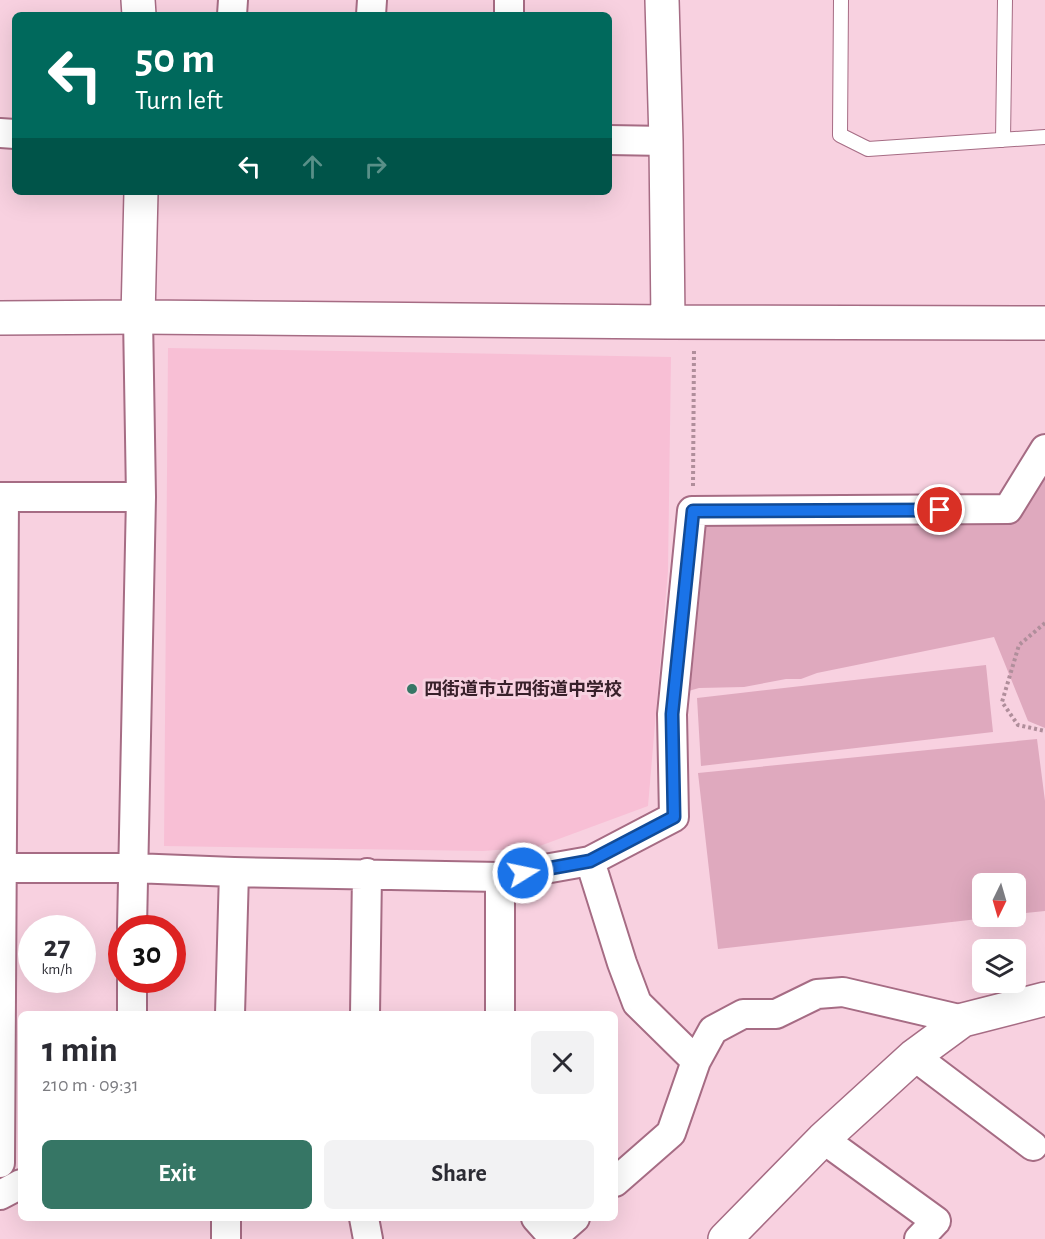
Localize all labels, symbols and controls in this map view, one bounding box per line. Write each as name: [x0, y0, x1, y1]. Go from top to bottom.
icon: left: [36, 36, 114, 114]
text: 50 m: [135, 38, 215, 80]
text: Turn left: [135, 87, 223, 114]
icon: left: [233, 150, 266, 183]
icon: ahead: [296, 150, 329, 183]
icon: right: [359, 150, 392, 183]
pin: [914, 484, 965, 535]
icon: arrive: [923, 493, 956, 526]
place label: 四街道市立四街道中学校: [424, 679, 622, 699]
marker: 四街道市立四街道中学校: [405, 682, 419, 696]
position arrow: [491, 841, 555, 905]
north arrow: [972, 873, 1026, 927]
map controls: [972, 873, 1026, 993]
speed limit sign: 30: [108, 915, 186, 993]
text: 27: [43, 932, 71, 962]
button: layers: [972, 939, 1026, 993]
text: km/h: [42, 962, 72, 977]
button: close: [531, 1031, 594, 1094]
text: 1 min: [42, 1032, 118, 1068]
text: 210 m · 09:31: [42, 1075, 139, 1095]
button: Exit: [42, 1140, 312, 1209]
button: Share: [324, 1140, 594, 1209]

